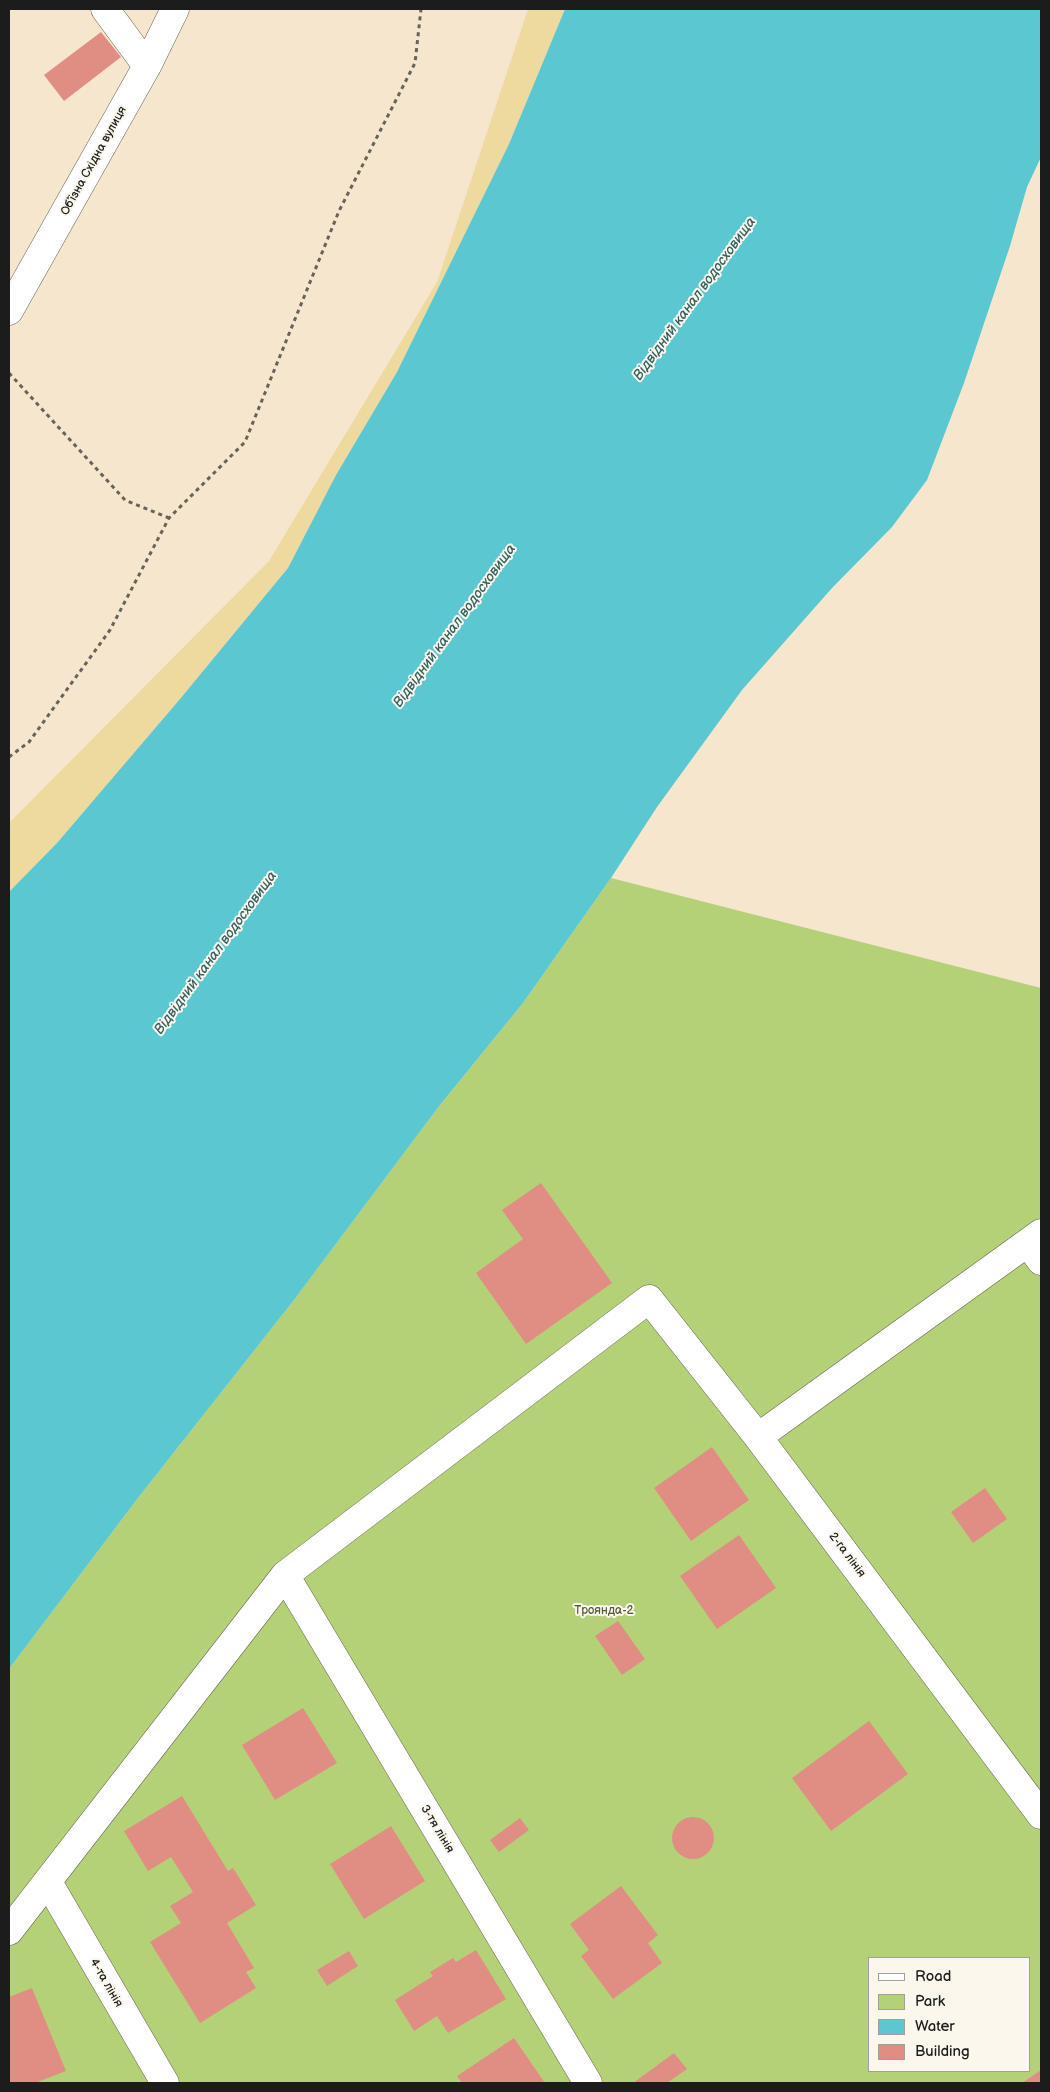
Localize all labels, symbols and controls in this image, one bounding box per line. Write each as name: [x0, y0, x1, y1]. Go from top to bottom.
street label: Обʼїзна Східна вулиця: [58, 104, 130, 218]
water label: Відвідний канал водосховища: [630, 214, 760, 384]
water label: Відвідний канал водосховища: [390, 541, 520, 711]
water label: Відвідний канал водосховища: [151, 868, 281, 1038]
street label: 2-га лінія: [825, 1530, 869, 1580]
park label: Троянда-2: [574, 1604, 634, 1618]
street label: 3-тя лінія: [417, 1802, 457, 1856]
street label: 4-та лінія: [86, 1956, 126, 2010]
legend: [868, 1957, 1030, 2072]
text: Road: [915, 1967, 951, 1986]
text: Park: [915, 1992, 945, 2011]
text: Water: [915, 2017, 955, 2036]
text: Building: [915, 2042, 970, 2061]

